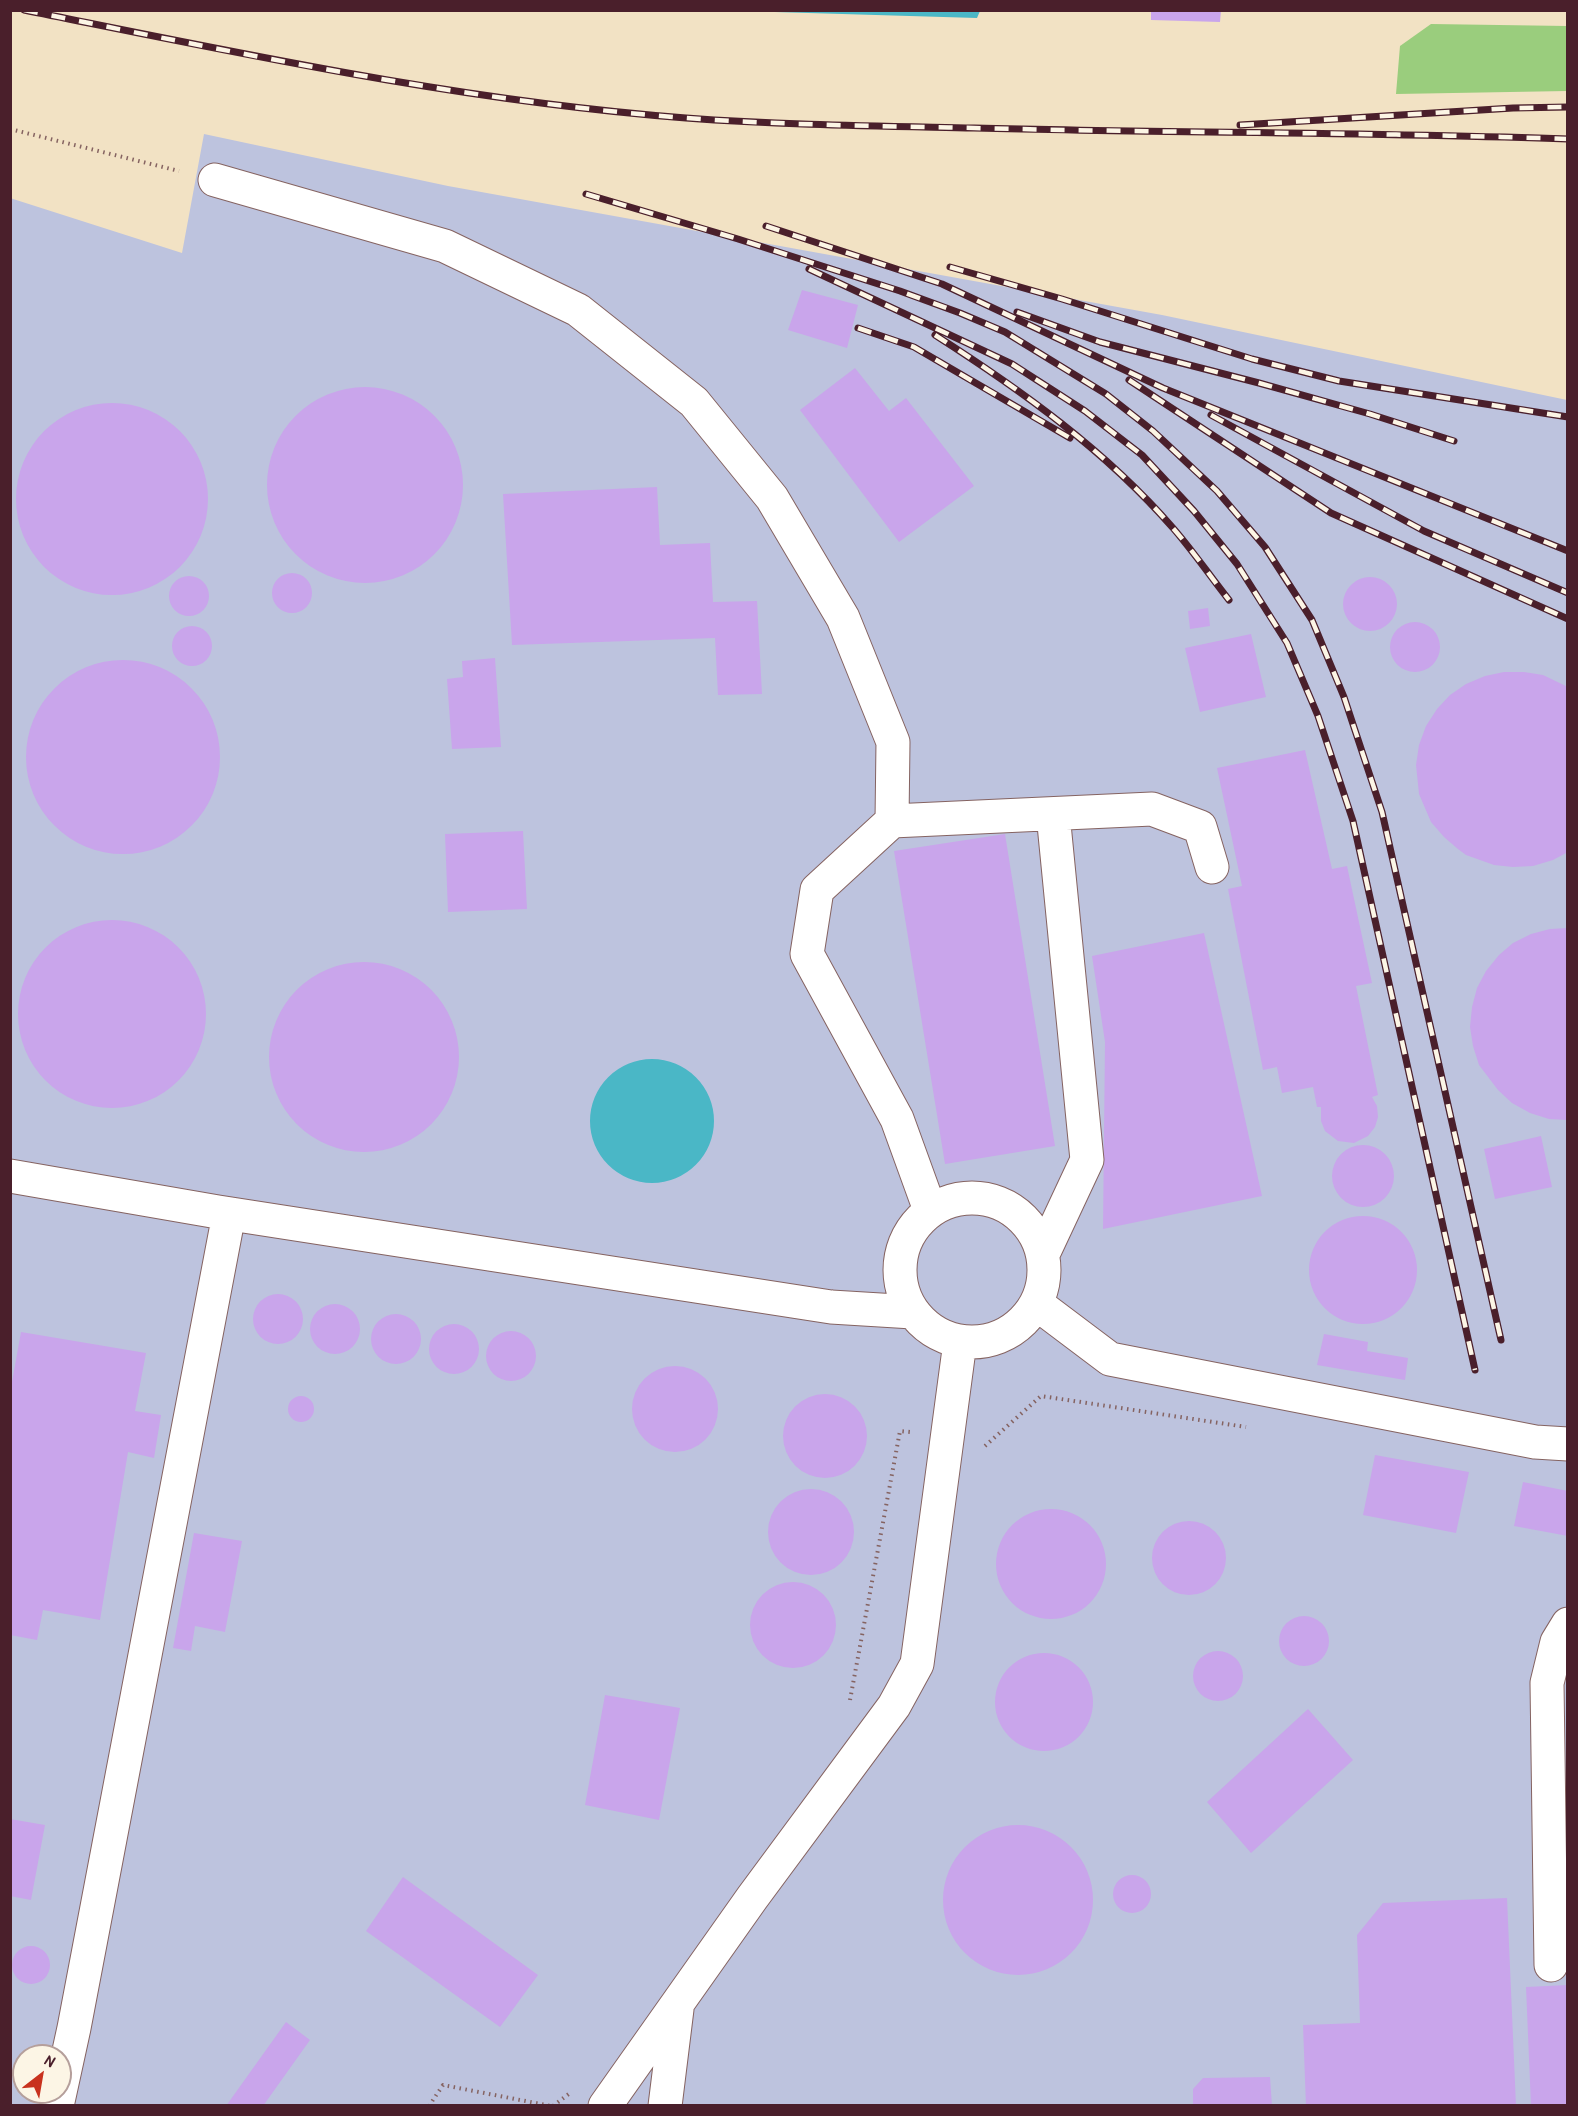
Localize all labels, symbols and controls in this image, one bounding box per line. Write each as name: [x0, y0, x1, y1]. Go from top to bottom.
north arrow: [12, 2044, 72, 2104]
text: N: [41, 2049, 60, 2072]

